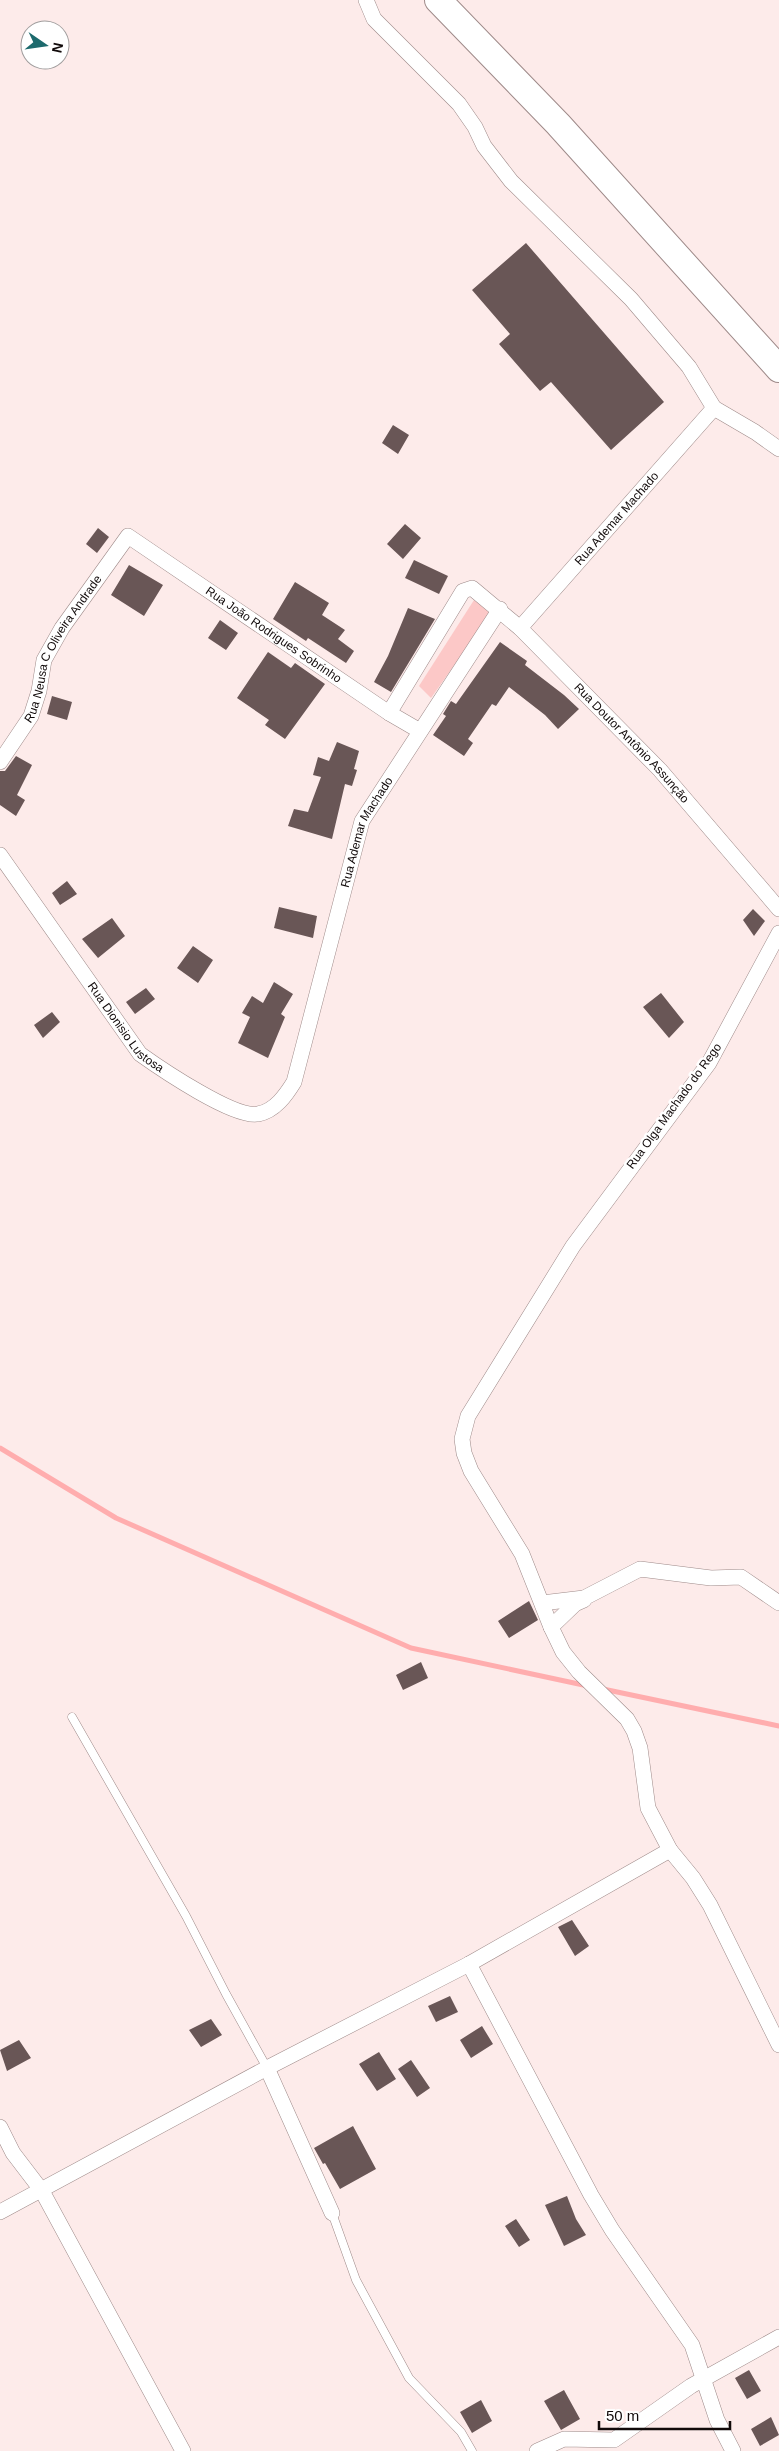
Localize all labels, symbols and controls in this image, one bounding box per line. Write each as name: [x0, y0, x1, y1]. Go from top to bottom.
north arrow: [20, 20, 70, 70]
text: N: [49, 41, 67, 55]
street label: Rua Ademar Machado: [572, 469, 662, 568]
street label: Rua Neusa C Oliveira Andrade: [21, 572, 105, 725]
street label: Rua João Rodrigues Sobrinho: [203, 584, 344, 686]
street label: Rua Doutor Antônio Assunção: [571, 680, 692, 806]
street label: Rua Ademar Machado: [338, 774, 396, 889]
street label: Rua Dionisio Lustosa: [85, 980, 167, 1075]
street label: Rua Olga Machado do Rego: [624, 1040, 725, 1172]
scale bar: [599, 2398, 730, 2430]
text: 50 m: [606, 2407, 639, 2424]

